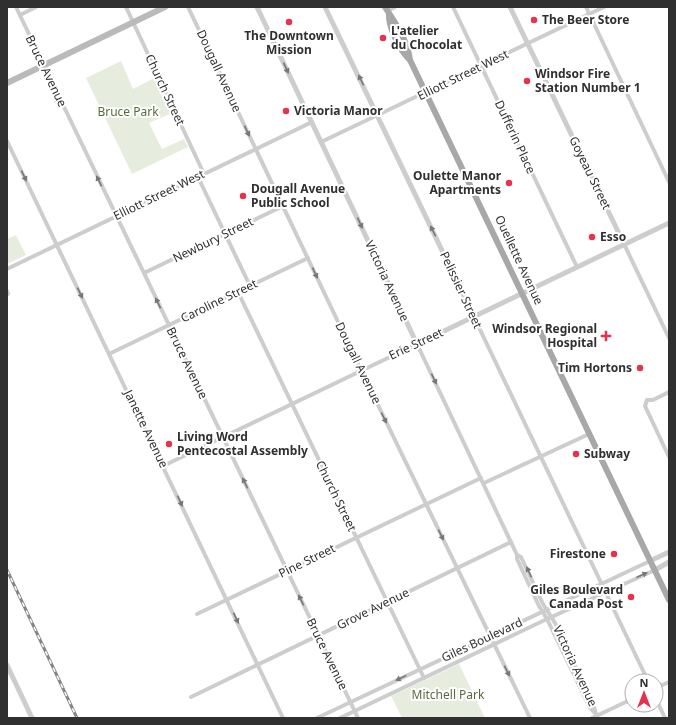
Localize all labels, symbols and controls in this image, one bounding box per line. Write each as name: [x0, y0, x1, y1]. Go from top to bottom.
place label: The Beer Store: [542, 11, 629, 28]
marker: The Beer Store: [529, 15, 539, 25]
marker: The Downtown Mission: [284, 17, 294, 27]
place label: L'atelier du Chocolat: [391, 22, 462, 53]
street label: Dougall Avenue: [193, 27, 246, 115]
place label: The Downtown Mission: [244, 27, 334, 58]
street label: Bruce Avenue: [22, 32, 71, 110]
marker: L'atelier du Chocolat: [378, 33, 388, 43]
street label: Elliott Street West: [414, 45, 512, 104]
street label: Church Street: [141, 51, 190, 129]
one-way arrow: [283, 62, 289, 73]
place label: Windsor Fire Station Number 1: [535, 65, 641, 96]
one-way arrow: [357, 75, 364, 86]
marker: Windsor Fire Station Number 1: [522, 76, 532, 86]
street label: Dufferin Place: [491, 97, 540, 177]
place label: Victoria Manor: [294, 102, 383, 119]
park label: Bruce Park: [97, 103, 159, 120]
marker: Victoria Manor: [281, 106, 291, 116]
one-way arrow: [244, 125, 250, 136]
street label: Goyeau Street: [565, 133, 616, 213]
street label: Elliott Street West: [110, 165, 208, 224]
place label: Oulette Manor Apartments: [413, 167, 502, 198]
one-way arrow: [21, 171, 27, 182]
one-way arrow: [96, 175, 102, 186]
marker: Oulette Manor Apartments: [504, 178, 514, 188]
place label: Dougall Avenue Public School: [251, 180, 345, 211]
marker: Dougall Avenue Public School: [238, 191, 248, 201]
street label: Newbury Street: [170, 212, 256, 266]
street label: Ouellette Avenue: [491, 212, 548, 308]
one-way arrow: [357, 217, 363, 229]
one-way arrow: [430, 226, 436, 237]
place label: Esso: [600, 228, 626, 245]
marker: Esso: [587, 232, 597, 242]
street label: Victoria Avenue: [361, 237, 414, 324]
street label: Pelissier Street: [436, 249, 487, 332]
one-way arrow: [312, 268, 318, 279]
street label: Caroline Street: [178, 274, 261, 326]
one-way arrow: [77, 288, 83, 299]
one-way arrow: [155, 297, 161, 308]
street label: Dougall Avenue: [331, 319, 386, 407]
place label: Windsor Regional Hospital: [492, 320, 597, 351]
street label: Erie Street: [386, 323, 446, 364]
street label: Bruce Avenue: [163, 324, 212, 402]
marker: Windsor Regional Hospital: [600, 330, 612, 342]
place label: Tim Hortons: [558, 359, 632, 376]
marker: Tim Hortons: [635, 363, 645, 373]
one-way arrow: [431, 373, 437, 385]
street label: Janette Avenue: [120, 386, 173, 471]
one-way arrow: [381, 412, 387, 424]
place label: Living Word Pentecostal Assembly: [177, 428, 308, 459]
marker: Living Word Pentecostal Assembly: [164, 439, 174, 449]
place label: Subway: [584, 445, 630, 462]
marker: Subway: [571, 449, 581, 459]
street label: Church Street: [312, 457, 361, 535]
one-way arrow: [242, 477, 248, 489]
one-way arrow: [177, 495, 183, 507]
one-way arrow: [438, 529, 444, 541]
street label: Pine Street: [276, 539, 339, 582]
place label: Firestone: [550, 545, 606, 562]
marker: Firestone: [609, 549, 619, 559]
one-way arrow: [526, 567, 532, 578]
one-way arrow: [637, 572, 648, 578]
place label: Giles Boulevard Canada Post: [530, 581, 623, 612]
street label: Grove Avenue: [334, 584, 412, 633]
marker: Giles Boulevard Canada Post: [626, 592, 636, 602]
one-way arrow: [298, 594, 304, 606]
one-way arrow: [233, 613, 239, 624]
street label: Giles Boulevard: [439, 613, 525, 666]
street label: Bruce Avenue: [303, 615, 352, 693]
street label: Victoria Avenue: [549, 622, 602, 709]
one-way arrow: [504, 665, 510, 676]
north arrow: [624, 673, 664, 713]
one-way arrow: [395, 675, 406, 681]
text: N: [640, 675, 648, 690]
park label: Mitchell Park: [412, 686, 485, 703]

